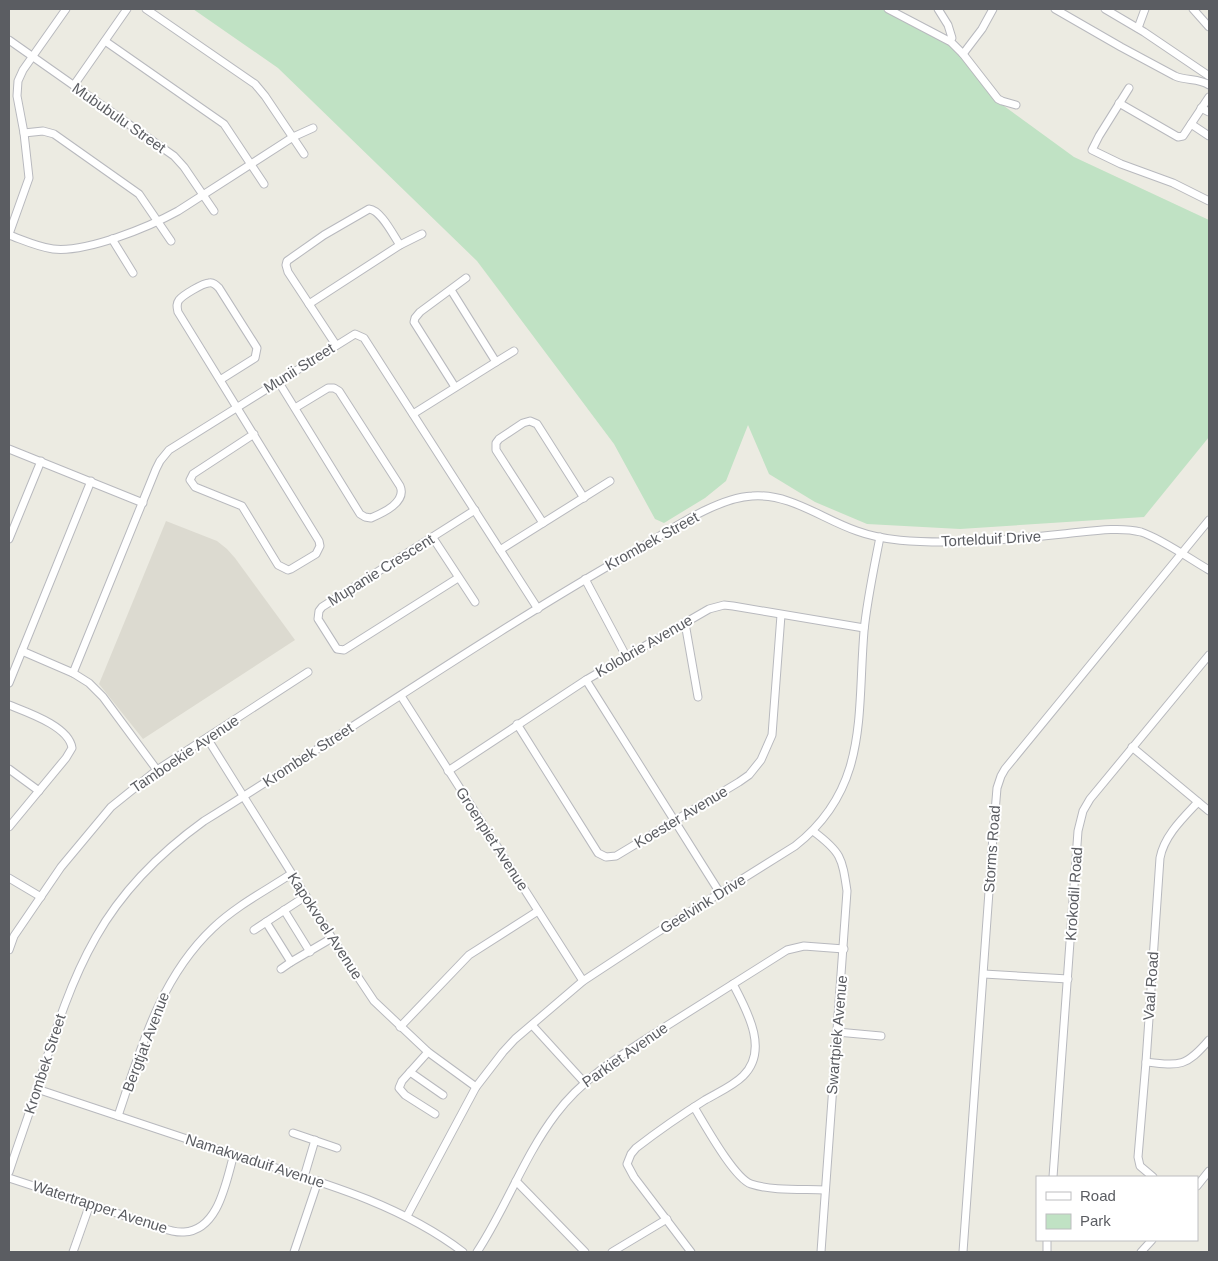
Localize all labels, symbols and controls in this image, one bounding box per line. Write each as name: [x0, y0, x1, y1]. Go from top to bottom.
street label: Mububulu Street: [69, 79, 170, 157]
street label: Munii Street: [260, 339, 338, 396]
street label: Krombek Street: [602, 507, 702, 573]
street label: Tortelduif Drive: [941, 527, 1041, 550]
street label: Mupanie Crescent: [325, 530, 438, 609]
street label: Kolobrie Avenue: [592, 611, 695, 680]
street label: Tamboekie Avenue: [128, 711, 242, 796]
street label: Krombek Street: [259, 719, 357, 790]
street label: Koester Avenue: [631, 782, 730, 851]
street label: Groenpiet Avenue: [453, 784, 532, 894]
street label: Storms Road: [980, 805, 1003, 893]
street label: Krokodil Road: [1062, 846, 1085, 942]
street label: Kapokvoel Avenue: [285, 869, 366, 982]
street label: Geelvink Drive: [657, 871, 749, 937]
street label: Vaal Road: [1140, 951, 1161, 1021]
street label: Swartpiek Avenue: [823, 975, 850, 1095]
street label: Bergtjat Avenue: [119, 989, 172, 1094]
street label: Krombek Street: [20, 1011, 69, 1116]
street label: Parkiet Avenue: [579, 1019, 671, 1090]
street label: Namakwaduif Avenue: [184, 1130, 327, 1191]
legend: [1036, 1176, 1198, 1241]
street label: Watertrapper Avenue: [31, 1177, 170, 1236]
text: Road: [1080, 1187, 1116, 1204]
text: Park: [1080, 1212, 1111, 1229]

